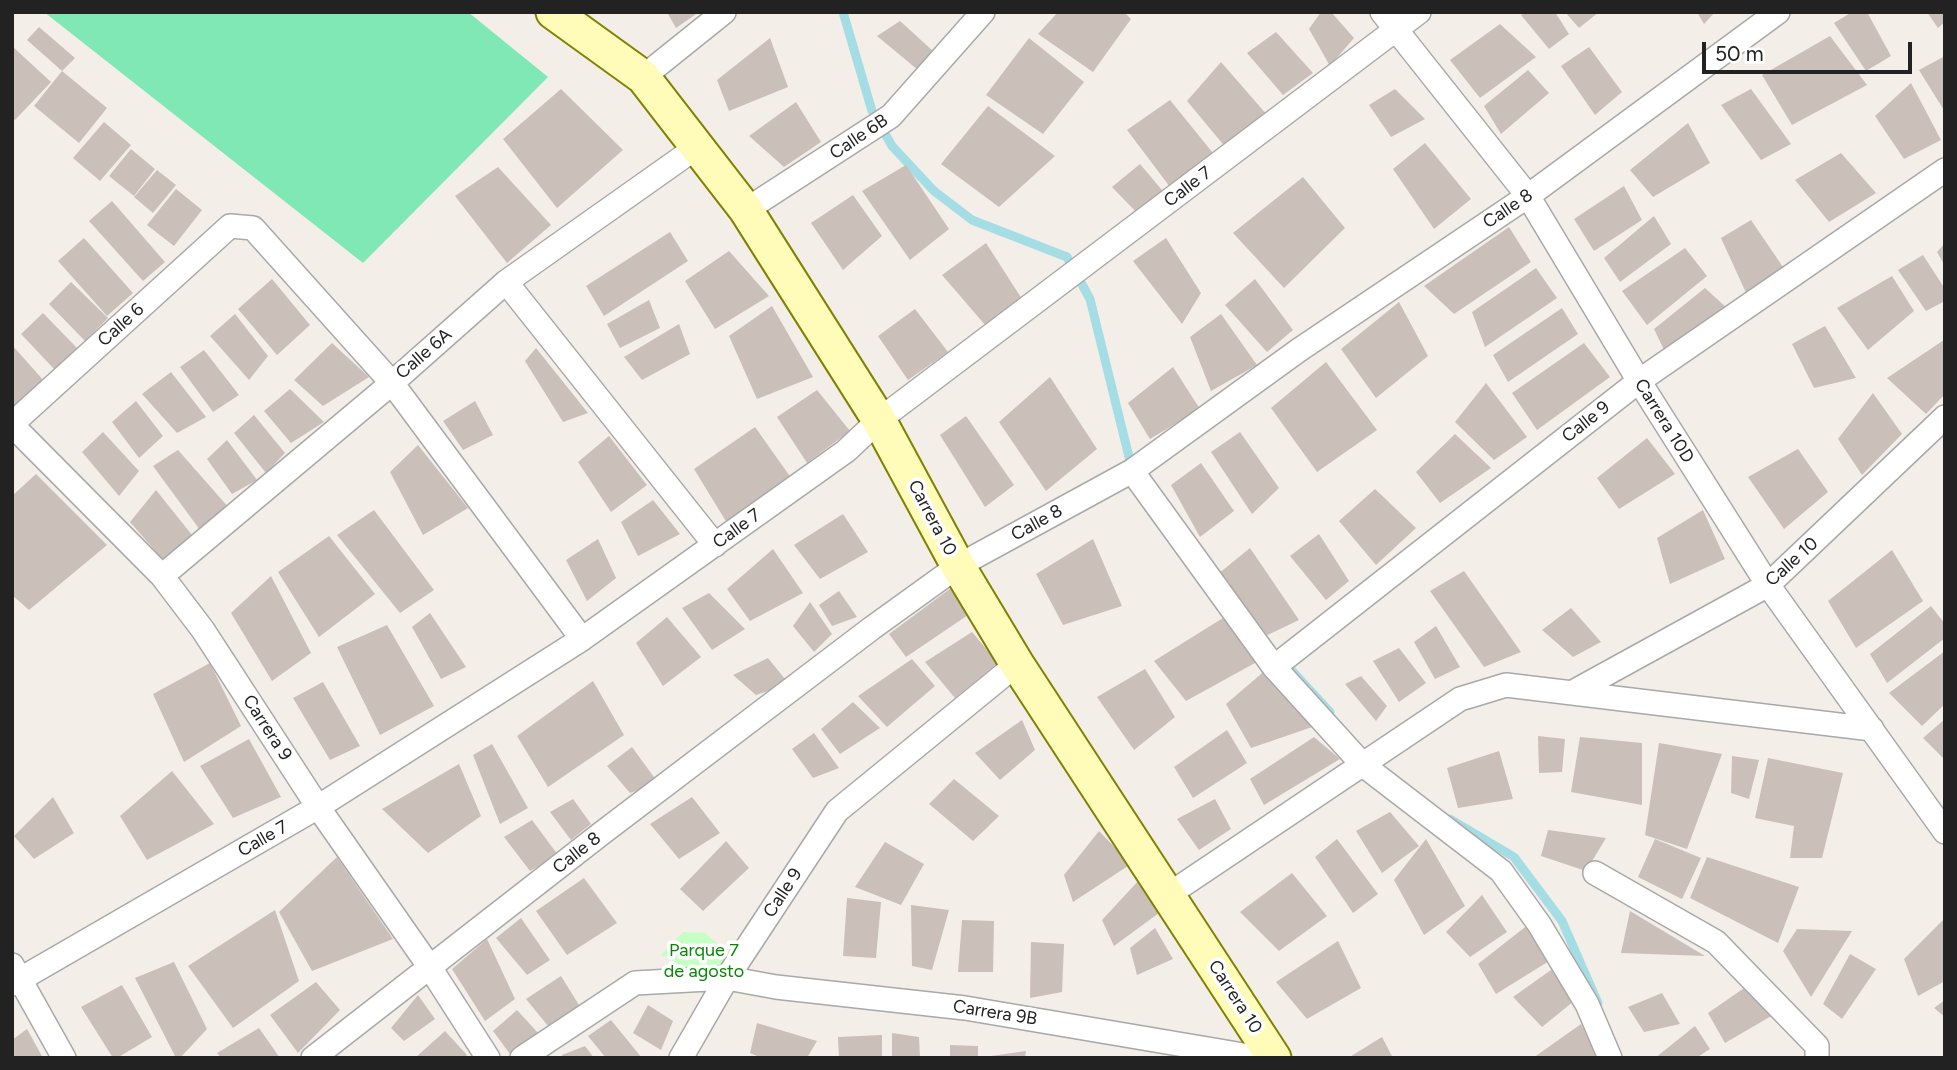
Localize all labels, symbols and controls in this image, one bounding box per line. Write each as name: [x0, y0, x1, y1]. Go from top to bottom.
scale bar: [1705, 28, 1915, 72]
text: 50 m: [1715, 41, 1764, 66]
street label: Calle 6B: [826, 110, 892, 164]
street label: Calle 7: [1160, 162, 1216, 212]
street label: Calle 8: [1479, 185, 1537, 233]
street label: Calle 6: [94, 299, 148, 351]
street label: Calle 6A: [392, 324, 456, 384]
street label: Carrera 10D: [1630, 375, 1698, 467]
street label: Calle 9: [1558, 397, 1614, 447]
street label: Carrera 10: [903, 476, 961, 560]
street label: Calle 8: [1008, 500, 1066, 546]
street label: Calle 7: [709, 504, 765, 554]
street label: Calle 10: [1761, 533, 1823, 591]
street label: Carrera 9: [238, 691, 296, 765]
street label: Calle 7: [234, 816, 292, 862]
street label: Calle 8: [549, 827, 605, 879]
street label: Calle 9: [759, 864, 807, 922]
park label: Parque 7 de agosto: [664, 940, 744, 982]
street label: Carrera 10: [1203, 956, 1267, 1038]
street label: Carrera 9B: [951, 996, 1039, 1030]

